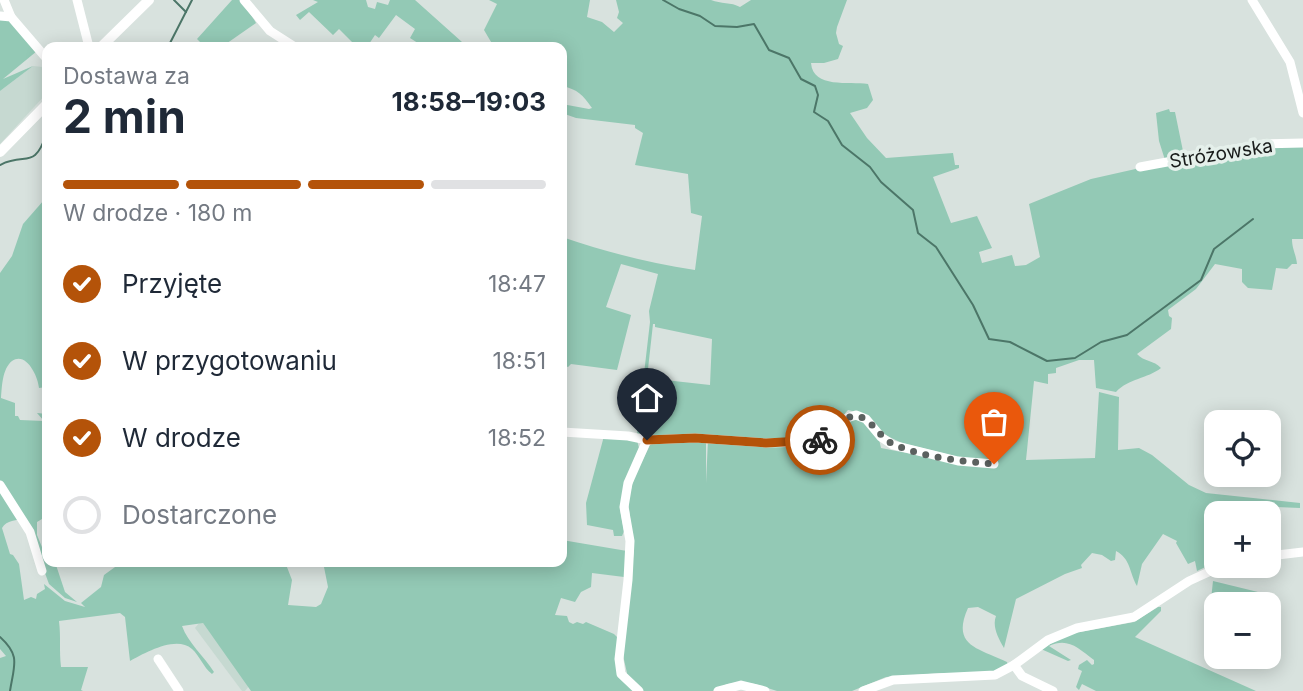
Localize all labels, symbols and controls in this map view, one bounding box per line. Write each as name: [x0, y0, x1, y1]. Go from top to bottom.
text: Dostawa za: [63, 62, 190, 90]
text: 18:58–19:03: [392, 86, 546, 117]
text: 2 min: [63, 88, 186, 144]
street label: Stróżowska: [1168, 134, 1274, 173]
text: W drodze · 180 m: [63, 199, 252, 227]
icon: check: [63, 265, 101, 303]
text: Przyjęte: [122, 268, 222, 299]
text: 18:47: [488, 270, 546, 298]
icon: check: [63, 342, 101, 380]
text: W przygotowaniu: [122, 345, 337, 376]
text: 18:51: [492, 347, 546, 375]
pin: [617, 368, 677, 440]
icon: home: [628, 379, 666, 417]
pin: [964, 392, 1024, 464]
icon: bag: [975, 403, 1013, 441]
courier: [785, 405, 855, 475]
map controls: [1204, 410, 1281, 669]
button: locate: [1204, 410, 1281, 487]
icon: check: [63, 419, 101, 457]
icon: bike: [801, 421, 839, 459]
text: W drodze: [122, 422, 241, 453]
text: 18:52: [488, 424, 546, 452]
text: Dostarczone: [122, 499, 277, 530]
button: +: [1204, 501, 1281, 578]
button: −: [1204, 592, 1281, 669]

